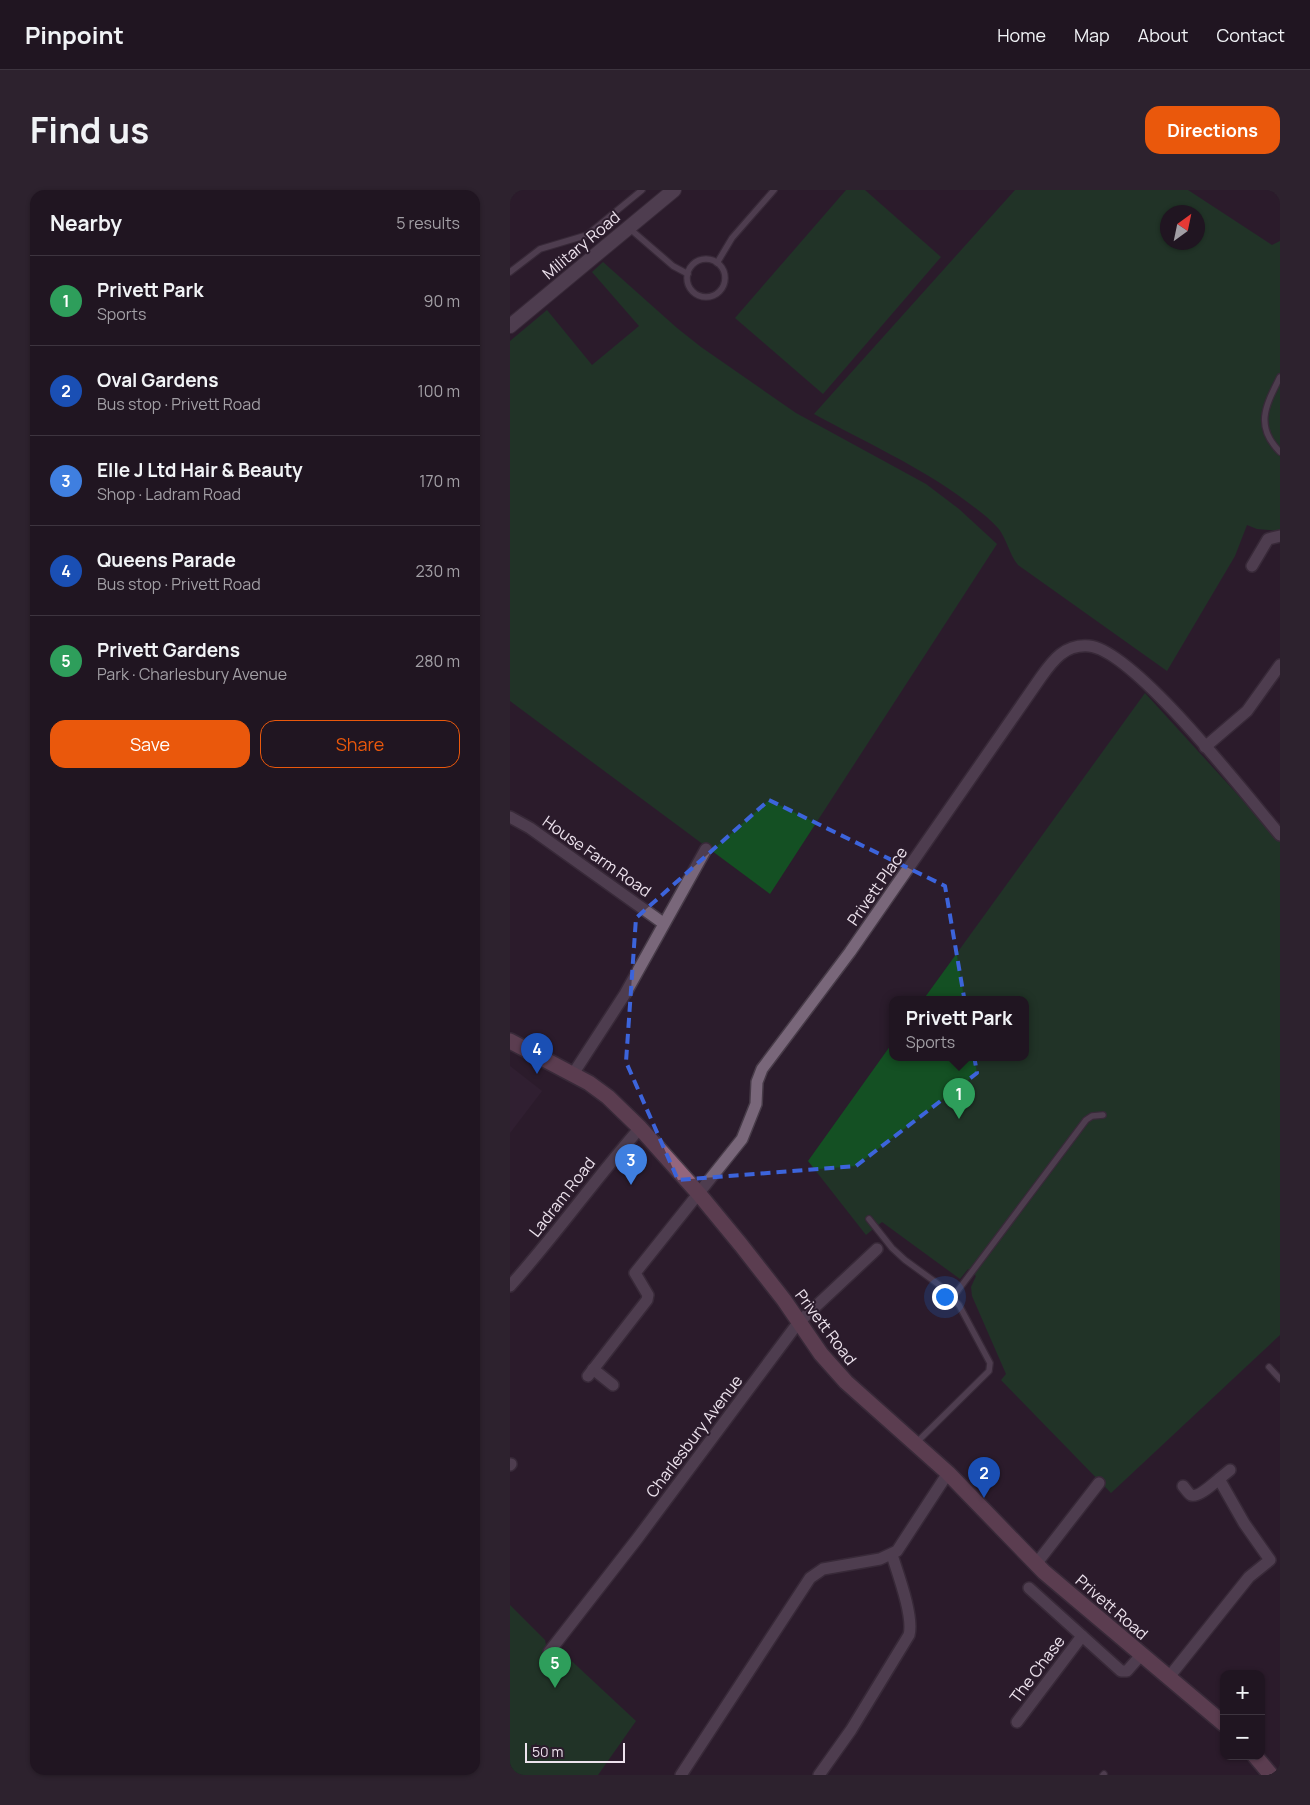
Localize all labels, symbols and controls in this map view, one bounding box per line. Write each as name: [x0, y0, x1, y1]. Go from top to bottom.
text: Pinpoint: [25, 18, 124, 51]
text: Home: [997, 23, 1046, 47]
text: Map: [1074, 23, 1110, 47]
text: About: [1138, 23, 1188, 47]
text: Contact: [1216, 23, 1285, 47]
text: Find us: [30, 106, 149, 154]
button: Directions: [1145, 106, 1280, 154]
north arrow: [1160, 205, 1205, 250]
street label: Military Road: [537, 206, 625, 284]
text: Nearby: [50, 209, 122, 237]
text: 5 results: [396, 212, 460, 234]
text: Privett Park: [97, 277, 203, 303]
text: 1: [62, 290, 70, 312]
text: 90 m: [424, 290, 460, 312]
text: Sports: [97, 303, 146, 325]
text: Oval Gardens: [97, 367, 219, 393]
text: 2: [61, 380, 71, 402]
text: 100 m: [417, 380, 460, 402]
text: Bus stop · Privett Road: [97, 393, 261, 415]
text: Elle J Ltd Hair & Beauty: [97, 457, 303, 483]
text: 3: [61, 470, 71, 492]
text: 170 m: [419, 470, 460, 492]
text: Shop · Ladram Road: [97, 483, 241, 505]
text: Queens Parade: [97, 547, 236, 573]
text: 4: [61, 560, 71, 582]
text: 230 m: [416, 560, 460, 582]
text: Bus stop · Privett Road: [97, 573, 261, 595]
text: Privett Gardens: [97, 637, 240, 663]
text: 5: [61, 650, 71, 672]
text: 280 m: [415, 650, 460, 672]
text: Park · Charlesbury Avenue: [97, 663, 287, 685]
button: Save: [50, 720, 250, 768]
button: Share: [260, 720, 460, 768]
street label: House Farm Road: [538, 810, 656, 902]
street label: Privett Place: [842, 842, 912, 930]
popup: [889, 996, 1029, 1061]
text: Privett Park: [906, 1005, 1012, 1031]
text: Sports: [906, 1031, 955, 1053]
pin: 4: [521, 1033, 553, 1074]
pin: 1: [943, 1078, 975, 1119]
pin: 3: [615, 1144, 647, 1185]
street label: Ladram Road: [524, 1153, 600, 1241]
your location: [932, 1284, 958, 1310]
street label: Privett Road: [790, 1285, 862, 1369]
street label: Charlesbury Avenue: [641, 1370, 747, 1502]
pin: 2: [968, 1457, 1000, 1498]
street label: Privett Road: [1071, 1569, 1153, 1645]
street label: The Chase: [1004, 1631, 1070, 1707]
pin: 5: [539, 1647, 571, 1688]
map controls: [1220, 1670, 1265, 1760]
button: +: [1220, 1670, 1265, 1715]
button: −: [1220, 1715, 1265, 1760]
scale bar: [525, 1740, 625, 1763]
text: 50 m: [532, 1742, 563, 1761]

